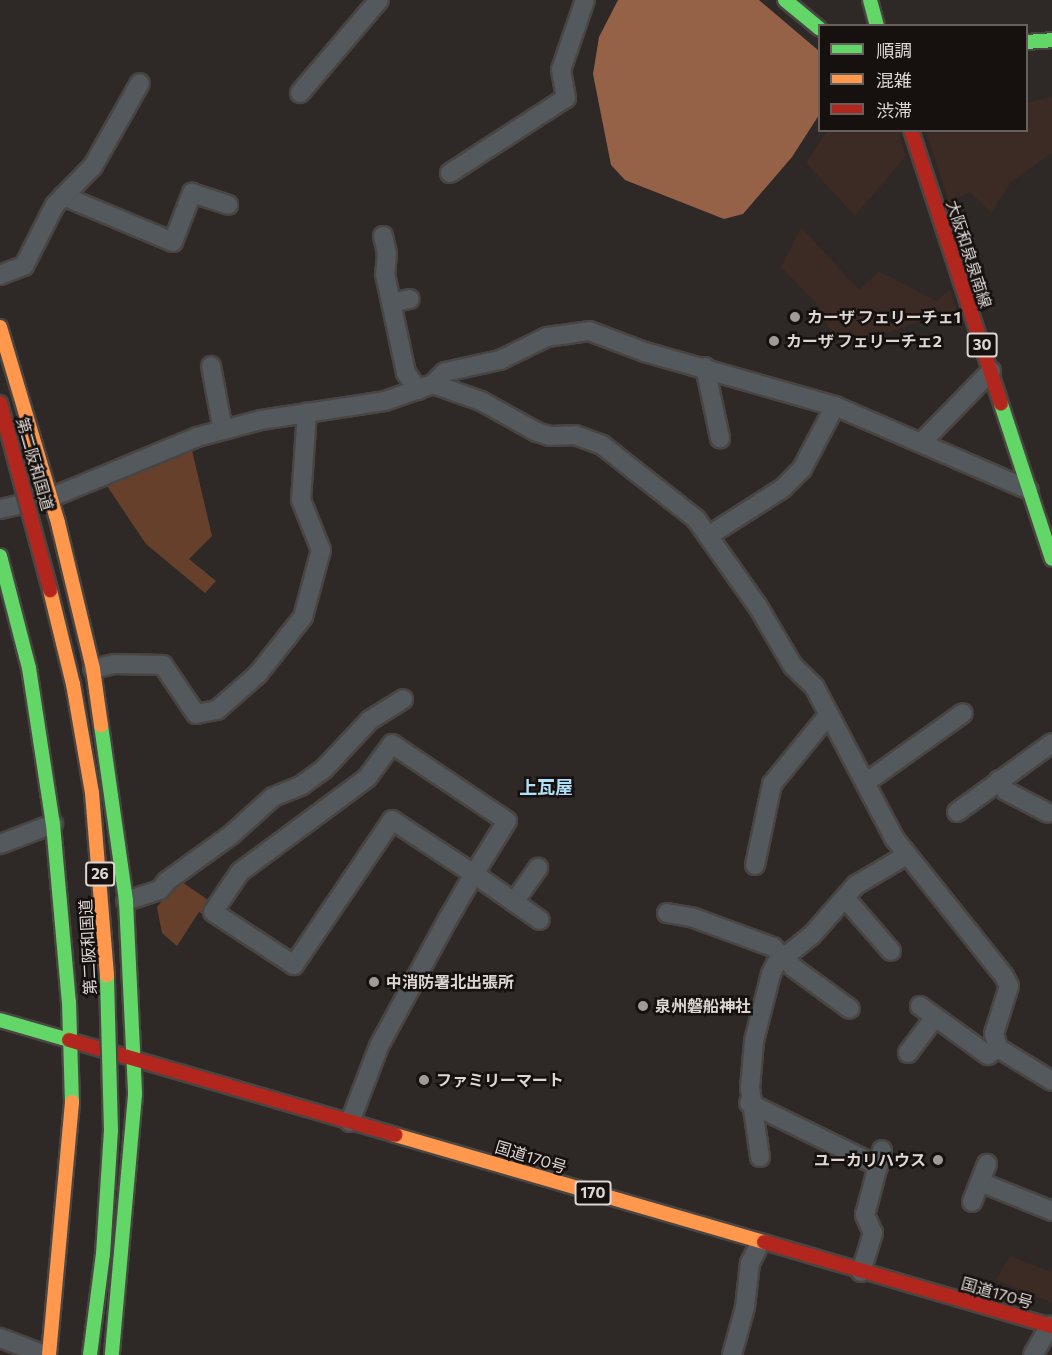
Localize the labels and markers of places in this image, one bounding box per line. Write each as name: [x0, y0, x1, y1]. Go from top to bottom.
place label: カーザ フェリーチェ1: [807, 307, 961, 327]
marker: カーザ フェリーチェ1: [788, 310, 802, 324]
place label: カーザ フェリーチェ2: [786, 331, 942, 351]
marker: カーザ フェリーチェ2: [767, 334, 781, 348]
place label: 中消防署北出張所: [386, 972, 514, 992]
marker: 中消防署北出張所: [367, 975, 381, 989]
place label: 泉州磐船神社: [655, 996, 751, 1016]
marker: 泉州磐船神社: [636, 999, 650, 1013]
place label: ファミリーマート: [436, 1070, 564, 1090]
marker: ファミリーマート: [417, 1073, 431, 1087]
place label: ユーカリハウス: [814, 1150, 926, 1170]
marker: ユーカリハウス: [931, 1153, 945, 1167]

